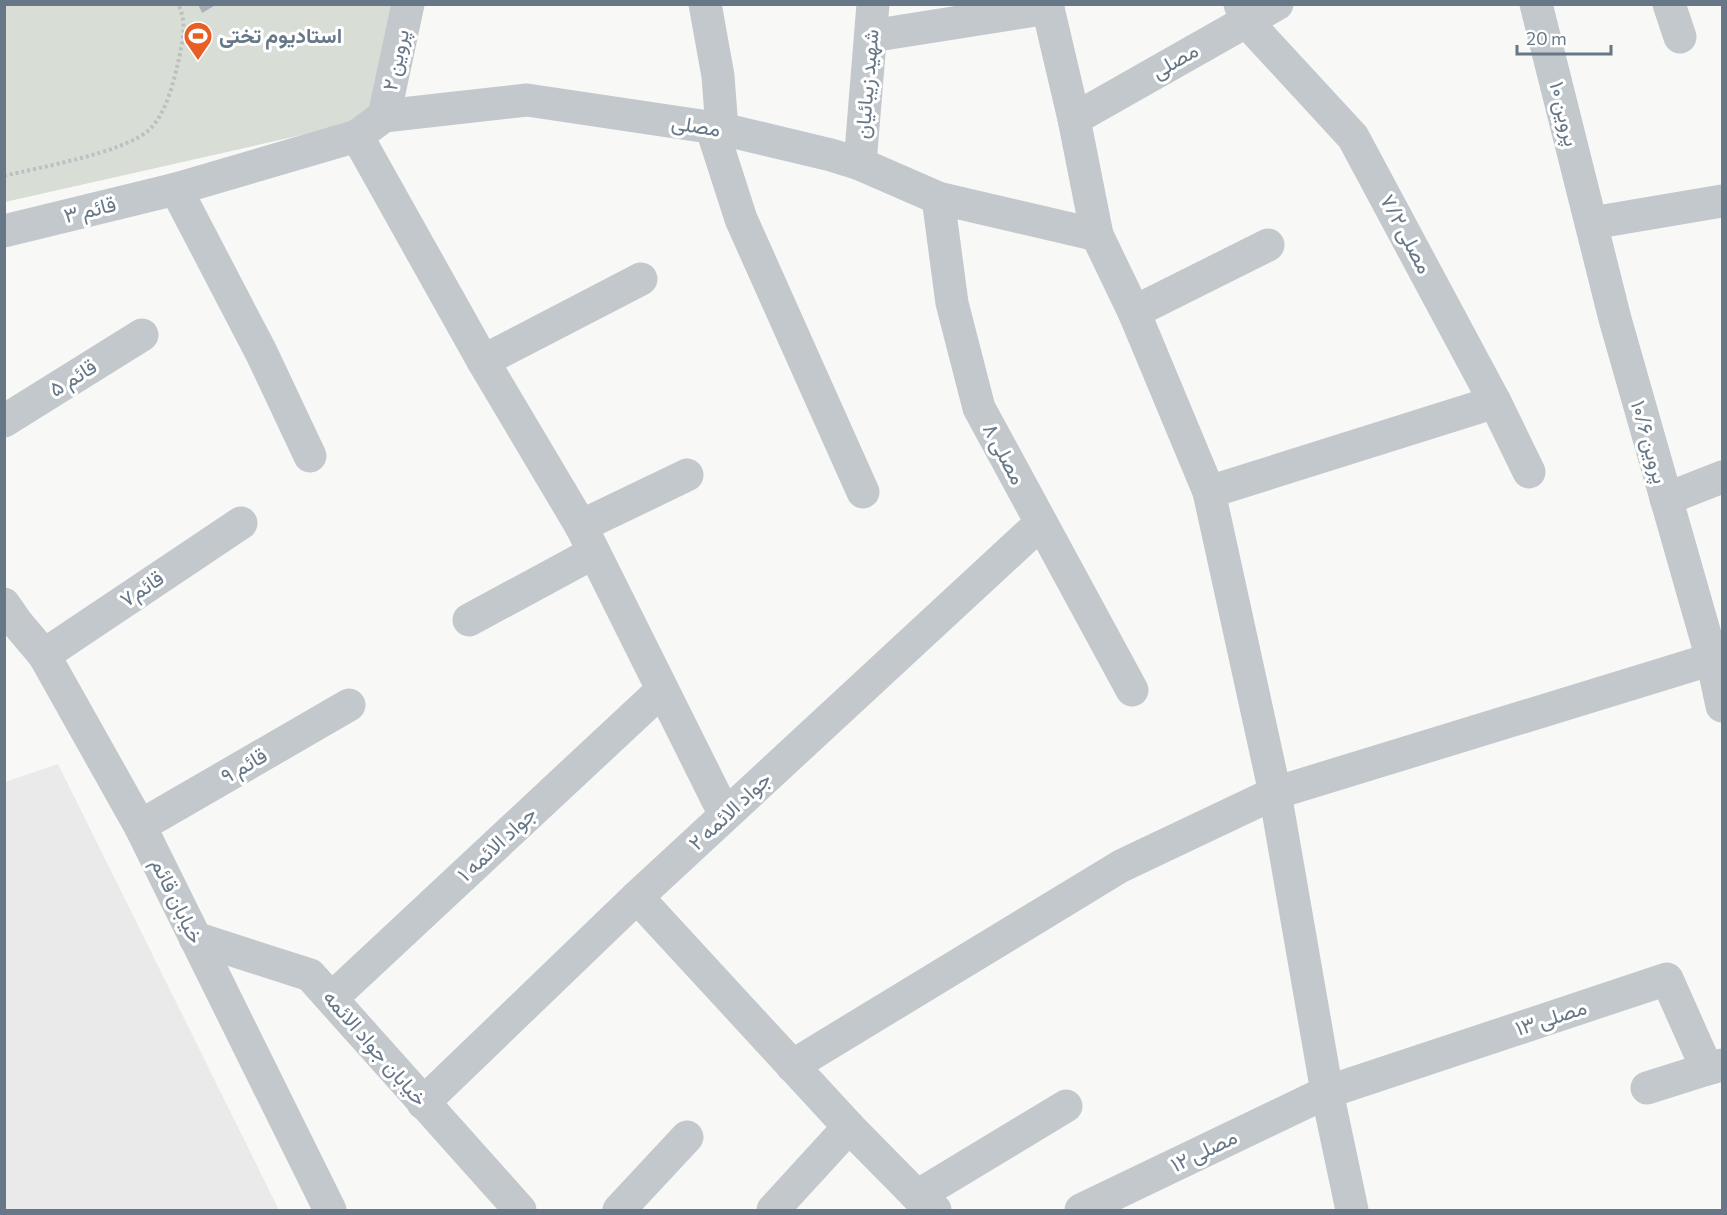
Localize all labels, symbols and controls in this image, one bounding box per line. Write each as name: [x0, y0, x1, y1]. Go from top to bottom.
scale bar: [1517, 18, 1612, 56]
sports icon: استادیوم تختی: [182, 20, 214, 62]
place label: استادیوم تختی: [219, 22, 342, 50]
street label: پروین ۲: [376, 27, 416, 93]
text: 20 m: [1526, 27, 1567, 49]
street label: شهید زیبائیان: [848, 28, 885, 140]
street label: مصلی: [1147, 36, 1202, 84]
street label: پروین ۱۰: [1542, 79, 1586, 149]
street label: مصلی: [670, 108, 723, 142]
street label: مصلی ۷/۲: [1375, 189, 1439, 278]
street label: قائم ۳: [61, 190, 119, 230]
street label: قائم ۵: [44, 353, 102, 403]
street label: پروین ۱۰/۶: [1624, 397, 1674, 487]
street label: مصلی ۸: [978, 418, 1032, 489]
street label: قائم۷: [115, 564, 169, 614]
street label: قائم ۹: [216, 742, 272, 790]
street label: جواد الائمه ۲: [683, 765, 777, 856]
street label: جواد الائمه ۱: [451, 800, 542, 887]
street label: خیابان قائم: [144, 854, 210, 948]
street label: خیابان جواد الائمه: [317, 984, 433, 1111]
street label: مصلی ۱۳: [1512, 993, 1590, 1041]
street label: مصلی ۱۲: [1166, 1123, 1241, 1177]

